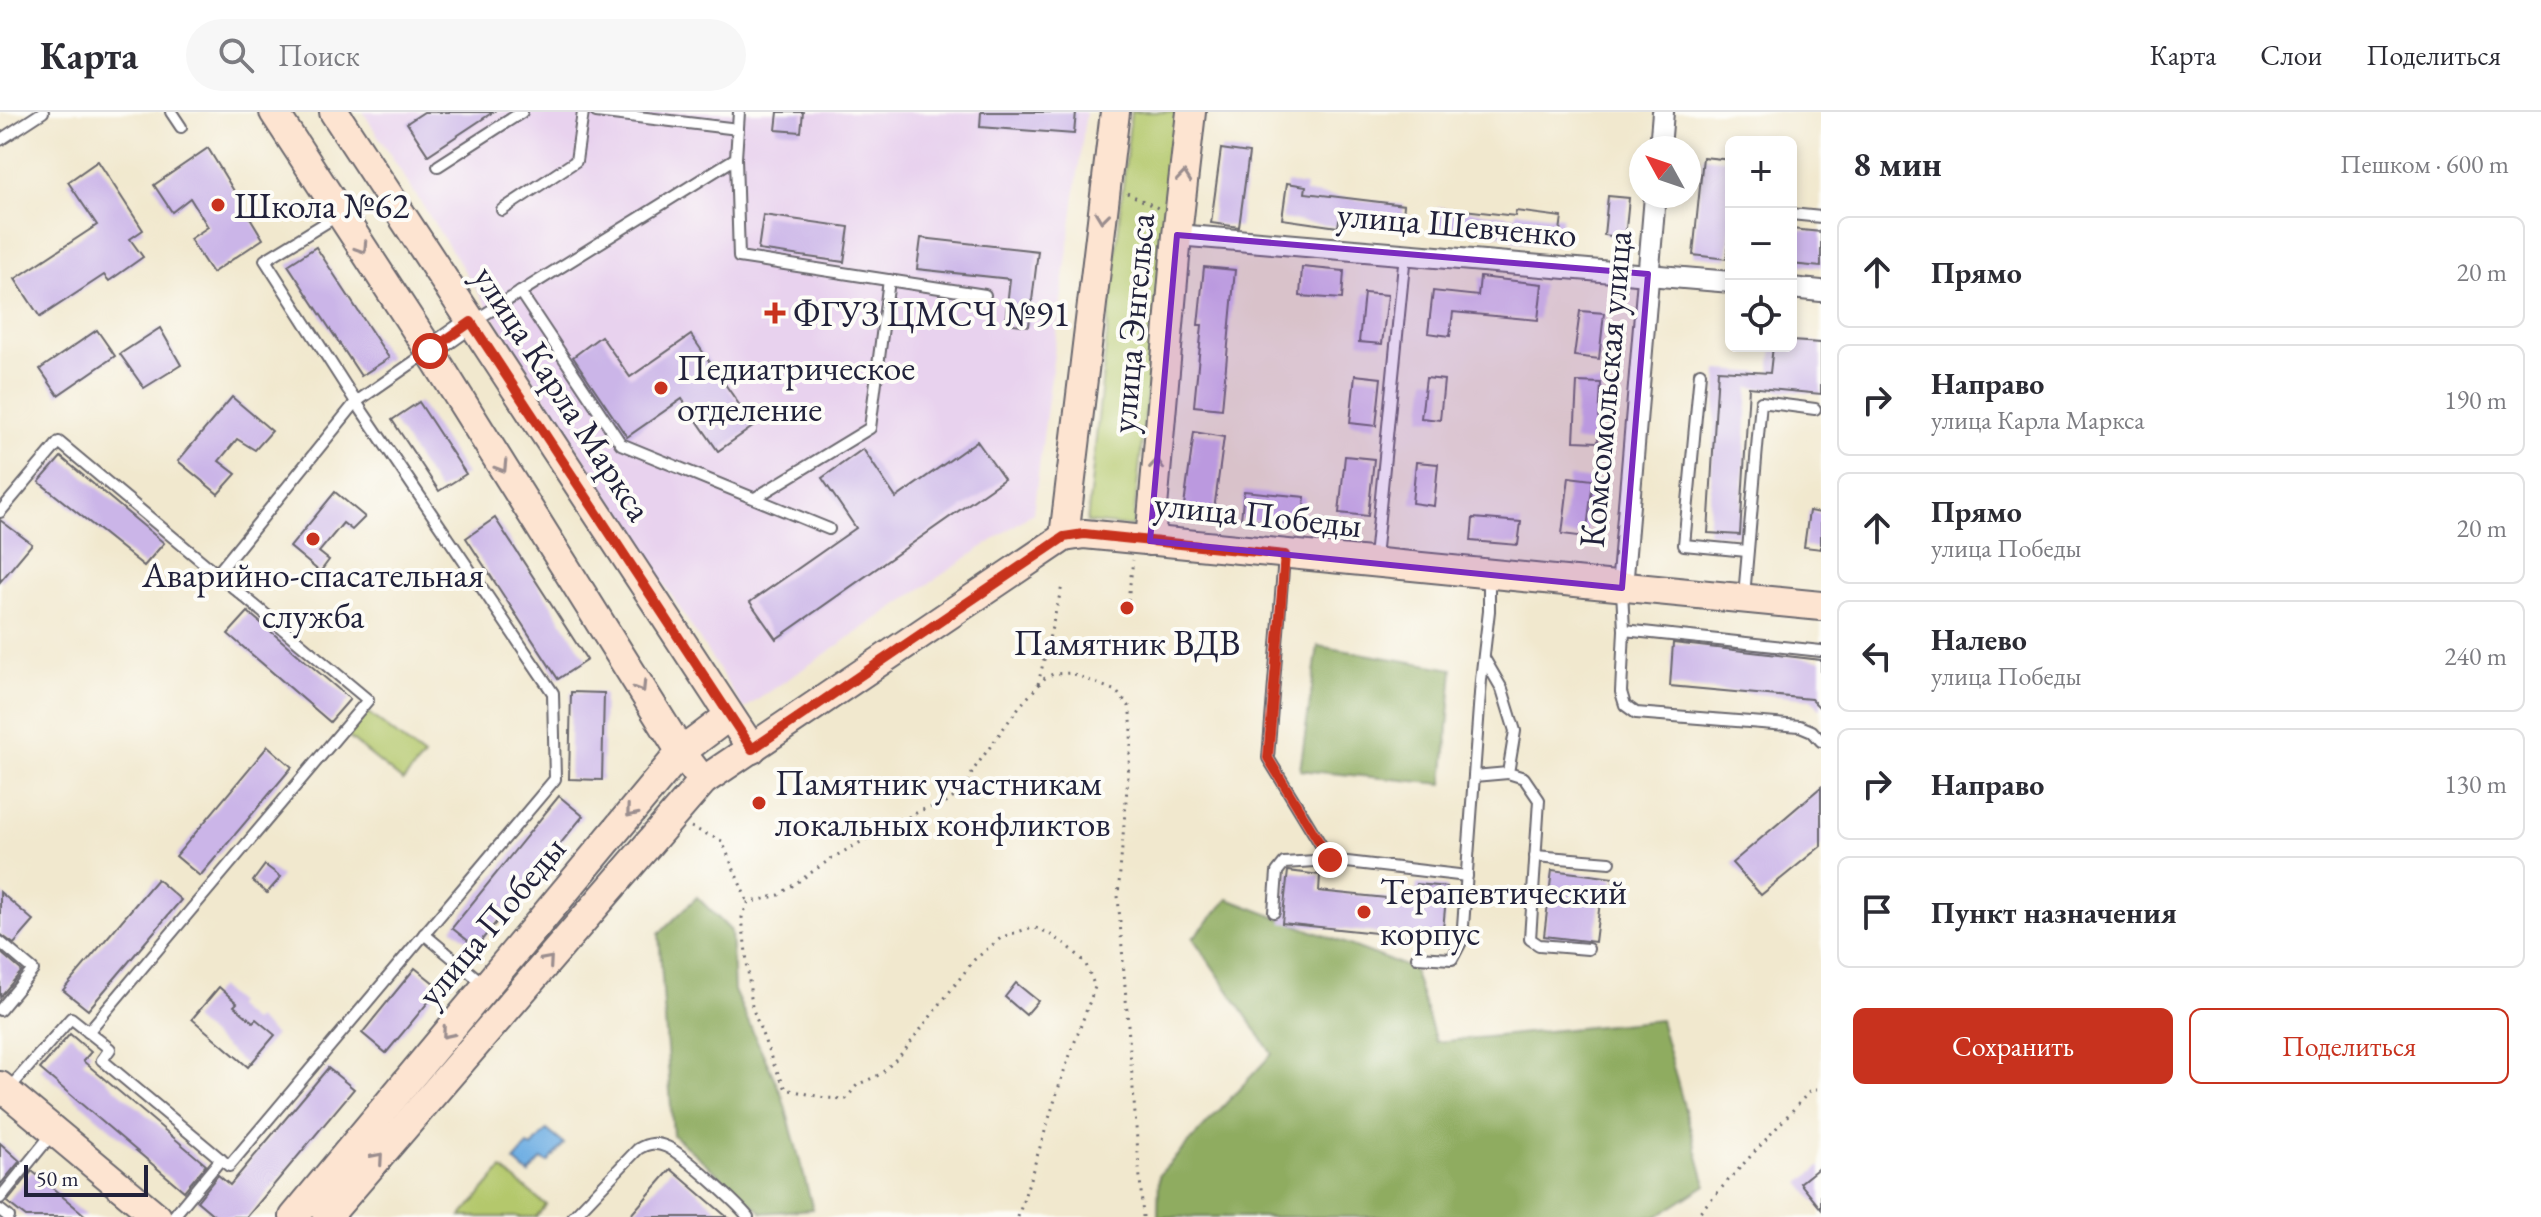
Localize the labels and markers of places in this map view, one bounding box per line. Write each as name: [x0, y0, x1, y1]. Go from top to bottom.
place label: Школа №62: [234, 182, 409, 229]
marker: Школа №62: [209, 196, 227, 214]
place label: ФГУЗ ЦМСЧ №91: [793, 290, 1070, 337]
marker: ФГУЗ ЦМСЧ №91: [764, 302, 786, 324]
place label: Педиатрическое отделение: [677, 344, 915, 432]
marker: Педиатрическое отделение: [652, 379, 670, 397]
marker: Аварийно-спасательная служба: [304, 530, 322, 548]
place label: Аварийно-спасательная служба: [141, 551, 484, 639]
marker: Памятник ВДВ: [1118, 599, 1136, 617]
place label: Памятник ВДВ: [1014, 619, 1240, 666]
place label: Памятник участникам локальных конфликтов: [775, 759, 1111, 847]
marker: Памятник участникам локальных конфликтов: [750, 794, 768, 812]
place label: Терапевтический корпус: [1380, 868, 1627, 956]
marker: Терапевтический корпус: [1355, 903, 1373, 921]

